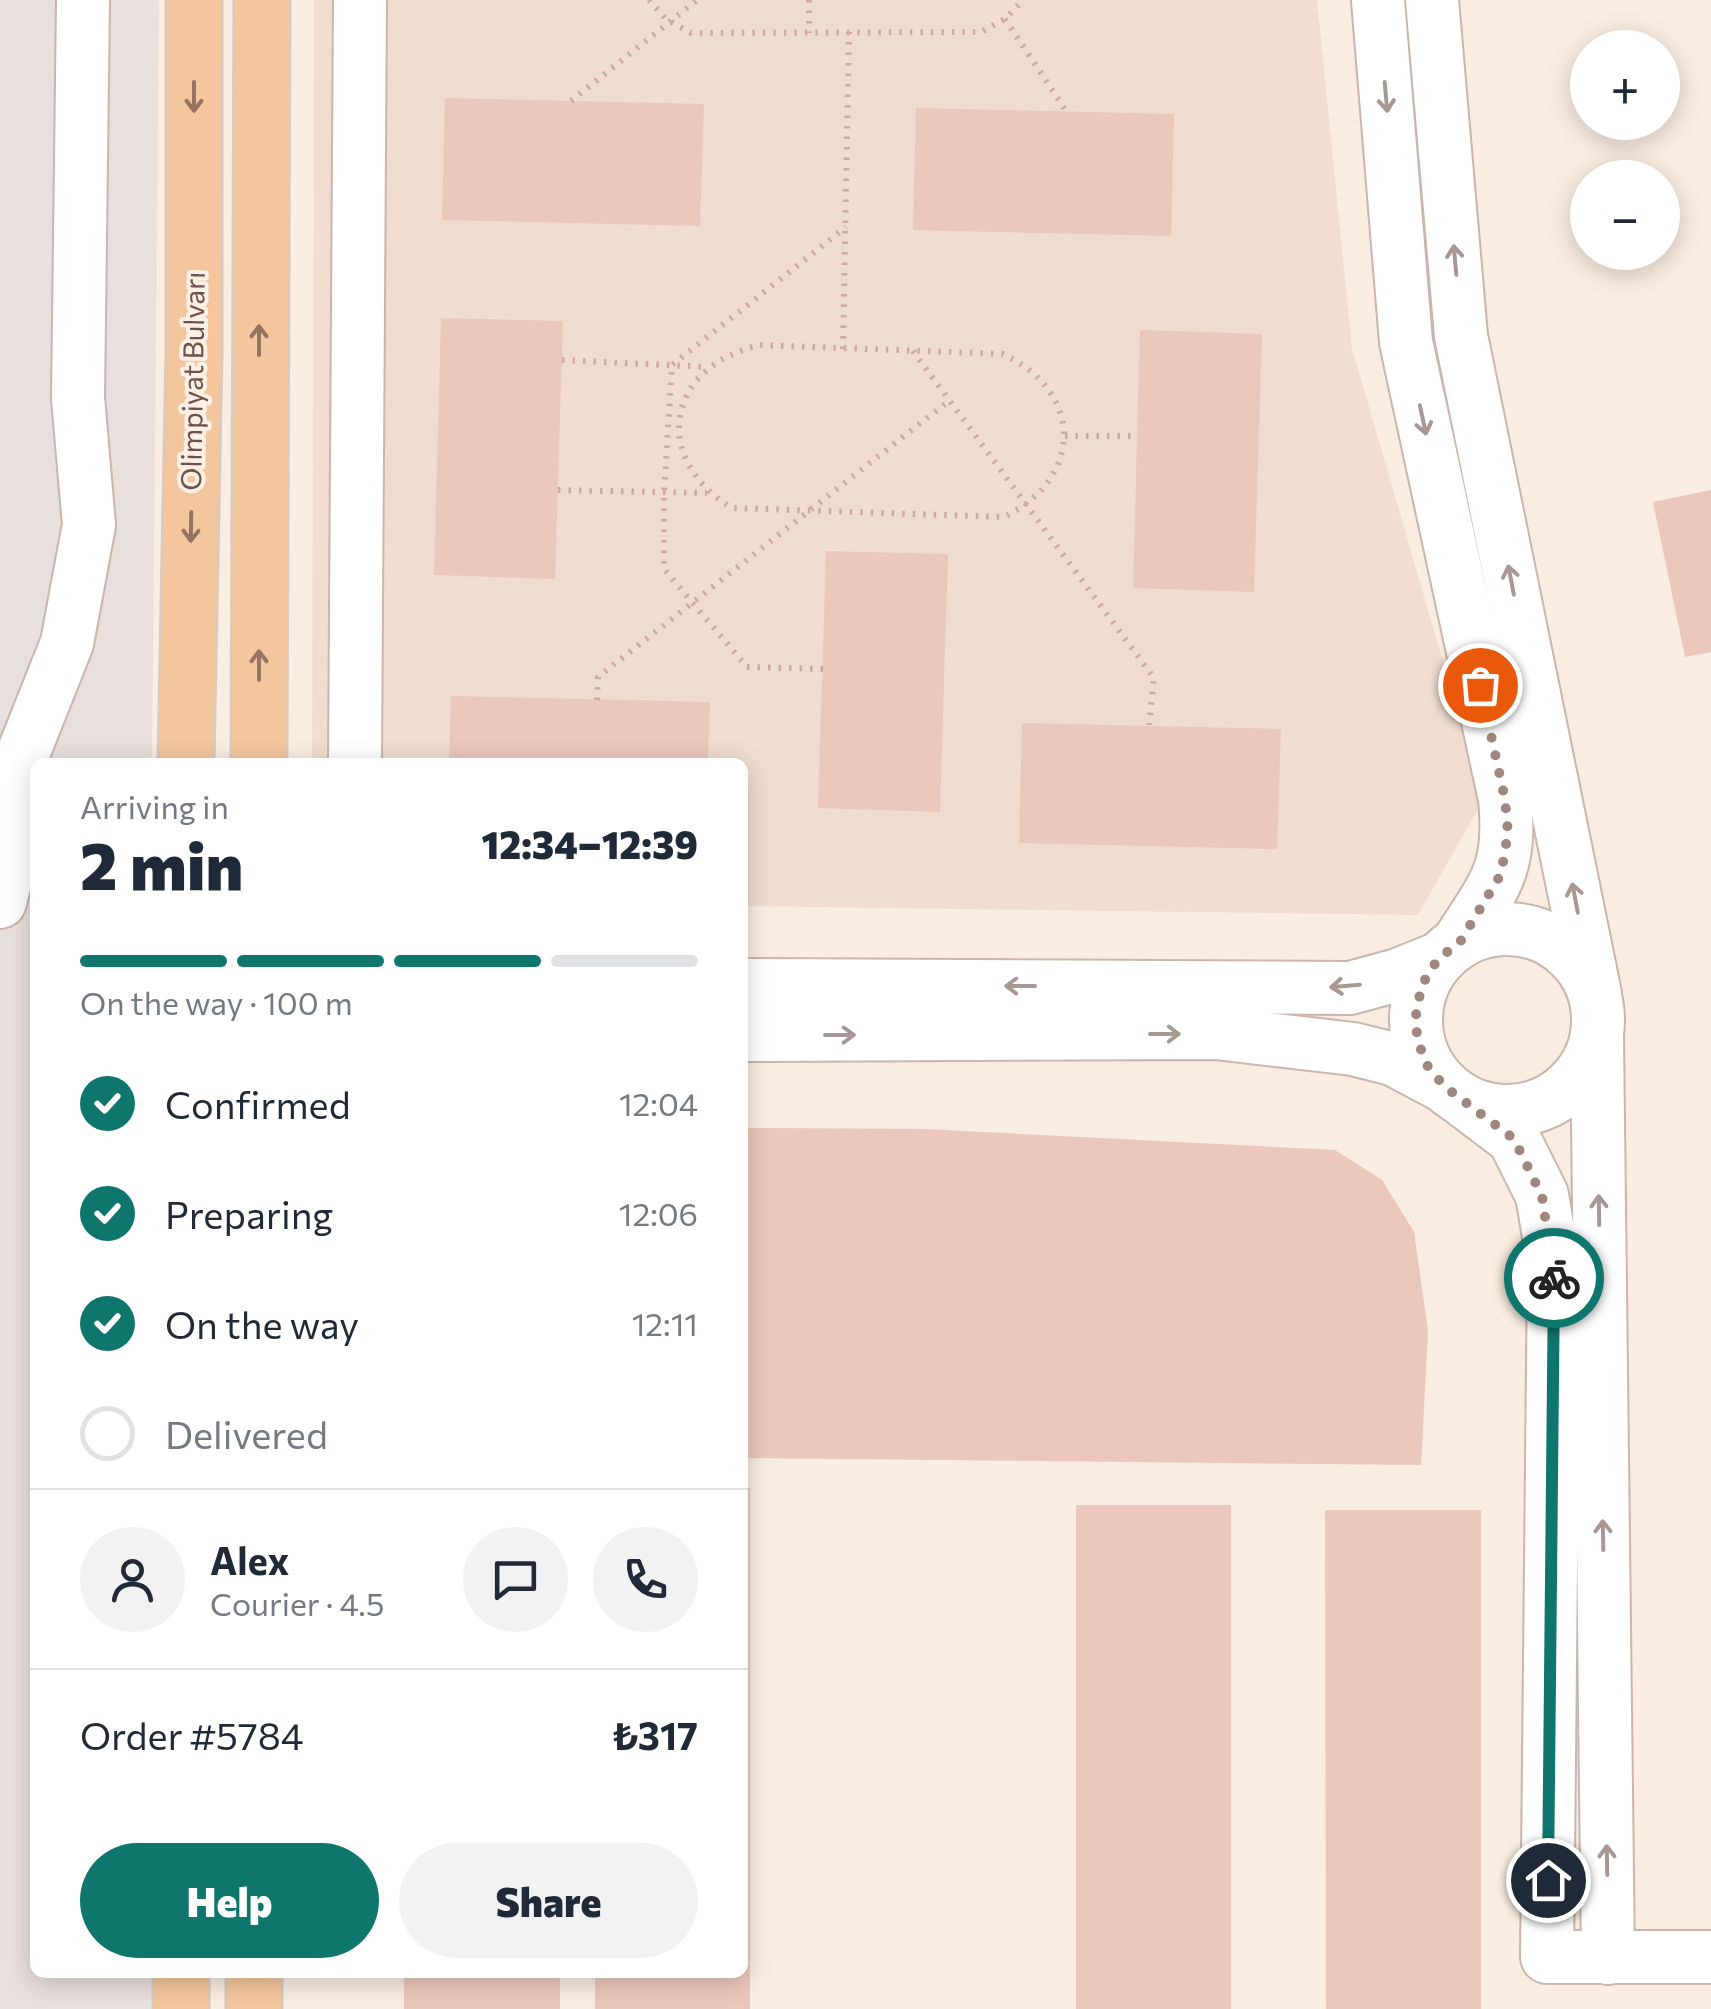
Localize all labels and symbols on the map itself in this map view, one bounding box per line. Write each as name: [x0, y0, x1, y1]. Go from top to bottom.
one-way arrow: [184, 80, 204, 113]
one-way arrow: [1376, 81, 1395, 113]
one-way arrow: [1445, 245, 1464, 277]
street label: Olimpiyat Bulvarı: [173, 271, 211, 491]
one-way arrow: [250, 325, 268, 358]
one-way arrow: [1415, 403, 1433, 435]
one-way arrow: [181, 511, 200, 543]
one-way arrow: [1500, 565, 1519, 597]
pin: [1438, 643, 1523, 728]
one-way arrow: [250, 650, 268, 682]
one-way arrow: [1565, 883, 1584, 915]
one-way arrow: [1005, 976, 1038, 996]
one-way arrow: [1329, 977, 1362, 996]
one-way arrow: [1148, 1024, 1180, 1044]
one-way arrow: [822, 1026, 855, 1044]
one-way arrow: [1589, 1195, 1608, 1227]
courier: [1504, 1228, 1604, 1328]
one-way arrow: [1594, 1520, 1612, 1552]
pin: [1506, 1838, 1591, 1923]
one-way arrow: [1598, 1845, 1616, 1878]

